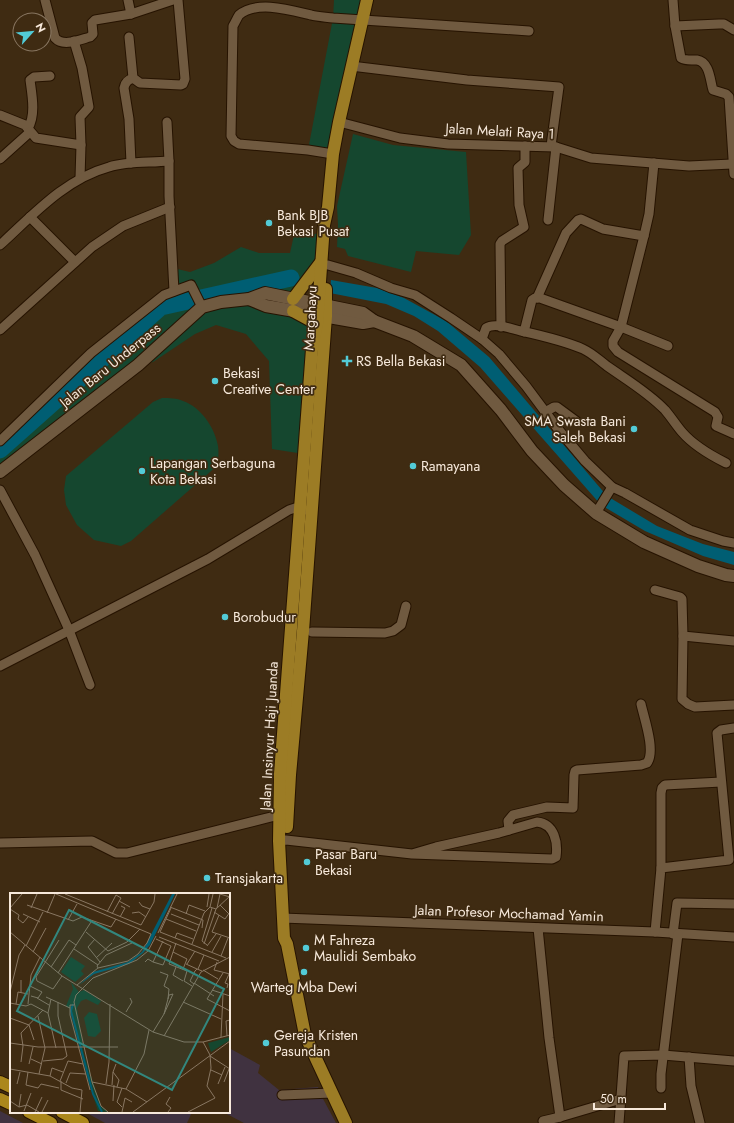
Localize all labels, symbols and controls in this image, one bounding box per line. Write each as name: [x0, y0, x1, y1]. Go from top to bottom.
north arrow: [12, 12, 52, 52]
text: N: [32, 20, 50, 35]
street label: Jalan Melati Raya 1: [443, 118, 555, 144]
place label: Bank BJB Bekasi Pusat: [277, 205, 350, 241]
marker: Bank BJB Bekasi Pusat: [264, 218, 274, 228]
street label: Margahayu: [298, 285, 322, 351]
street label: Jalan Baru Underpass: [54, 318, 165, 413]
place label: RS Bella Bekasi: [356, 351, 445, 371]
marker: RS Bella Bekasi: [341, 355, 353, 367]
place label: Bekasi Creative Center: [223, 363, 315, 399]
marker: Bekasi Creative Center: [210, 376, 220, 386]
place label: SMA Swasta Bani Saleh Bekasi: [524, 411, 626, 447]
marker: SMA Swasta Bani Saleh Bekasi: [629, 424, 639, 434]
place label: Lapangan Serbaguna Kota Bekasi: [150, 453, 275, 489]
place label: Ramayana: [421, 456, 480, 476]
marker: Ramayana: [408, 461, 418, 471]
marker: Lapangan Serbaguna Kota Bekasi: [137, 466, 147, 476]
place label: Borobudur: [233, 607, 296, 627]
marker: Borobudur: [220, 612, 230, 622]
street label: Jalan Insinyur Haji Juanda: [255, 661, 283, 813]
place label: Pasar Baru Bekasi: [315, 844, 377, 880]
marker: Pasar Baru Bekasi: [302, 857, 312, 867]
place label: Transjakarta: [215, 868, 283, 888]
marker: Transjakarta: [202, 873, 212, 883]
inset map: [10, 893, 230, 1113]
street label: Jalan Profesor Mochamad Yamin: [412, 900, 604, 926]
place label: M Fahreza Maulidi Sembako: [314, 930, 417, 966]
marker: M Fahreza Maulidi Sembako: [301, 943, 311, 953]
marker: Warteg Mba Dewi: [299, 967, 309, 977]
place label: Warteg Mba Dewi: [251, 977, 357, 997]
place label: Gereja Kristen Pasundan: [274, 1025, 358, 1061]
marker: Gereja Kristen Pasundan: [261, 1038, 271, 1048]
scale bar: [594, 1085, 665, 1111]
text: 50 m: [600, 1090, 627, 1108]

